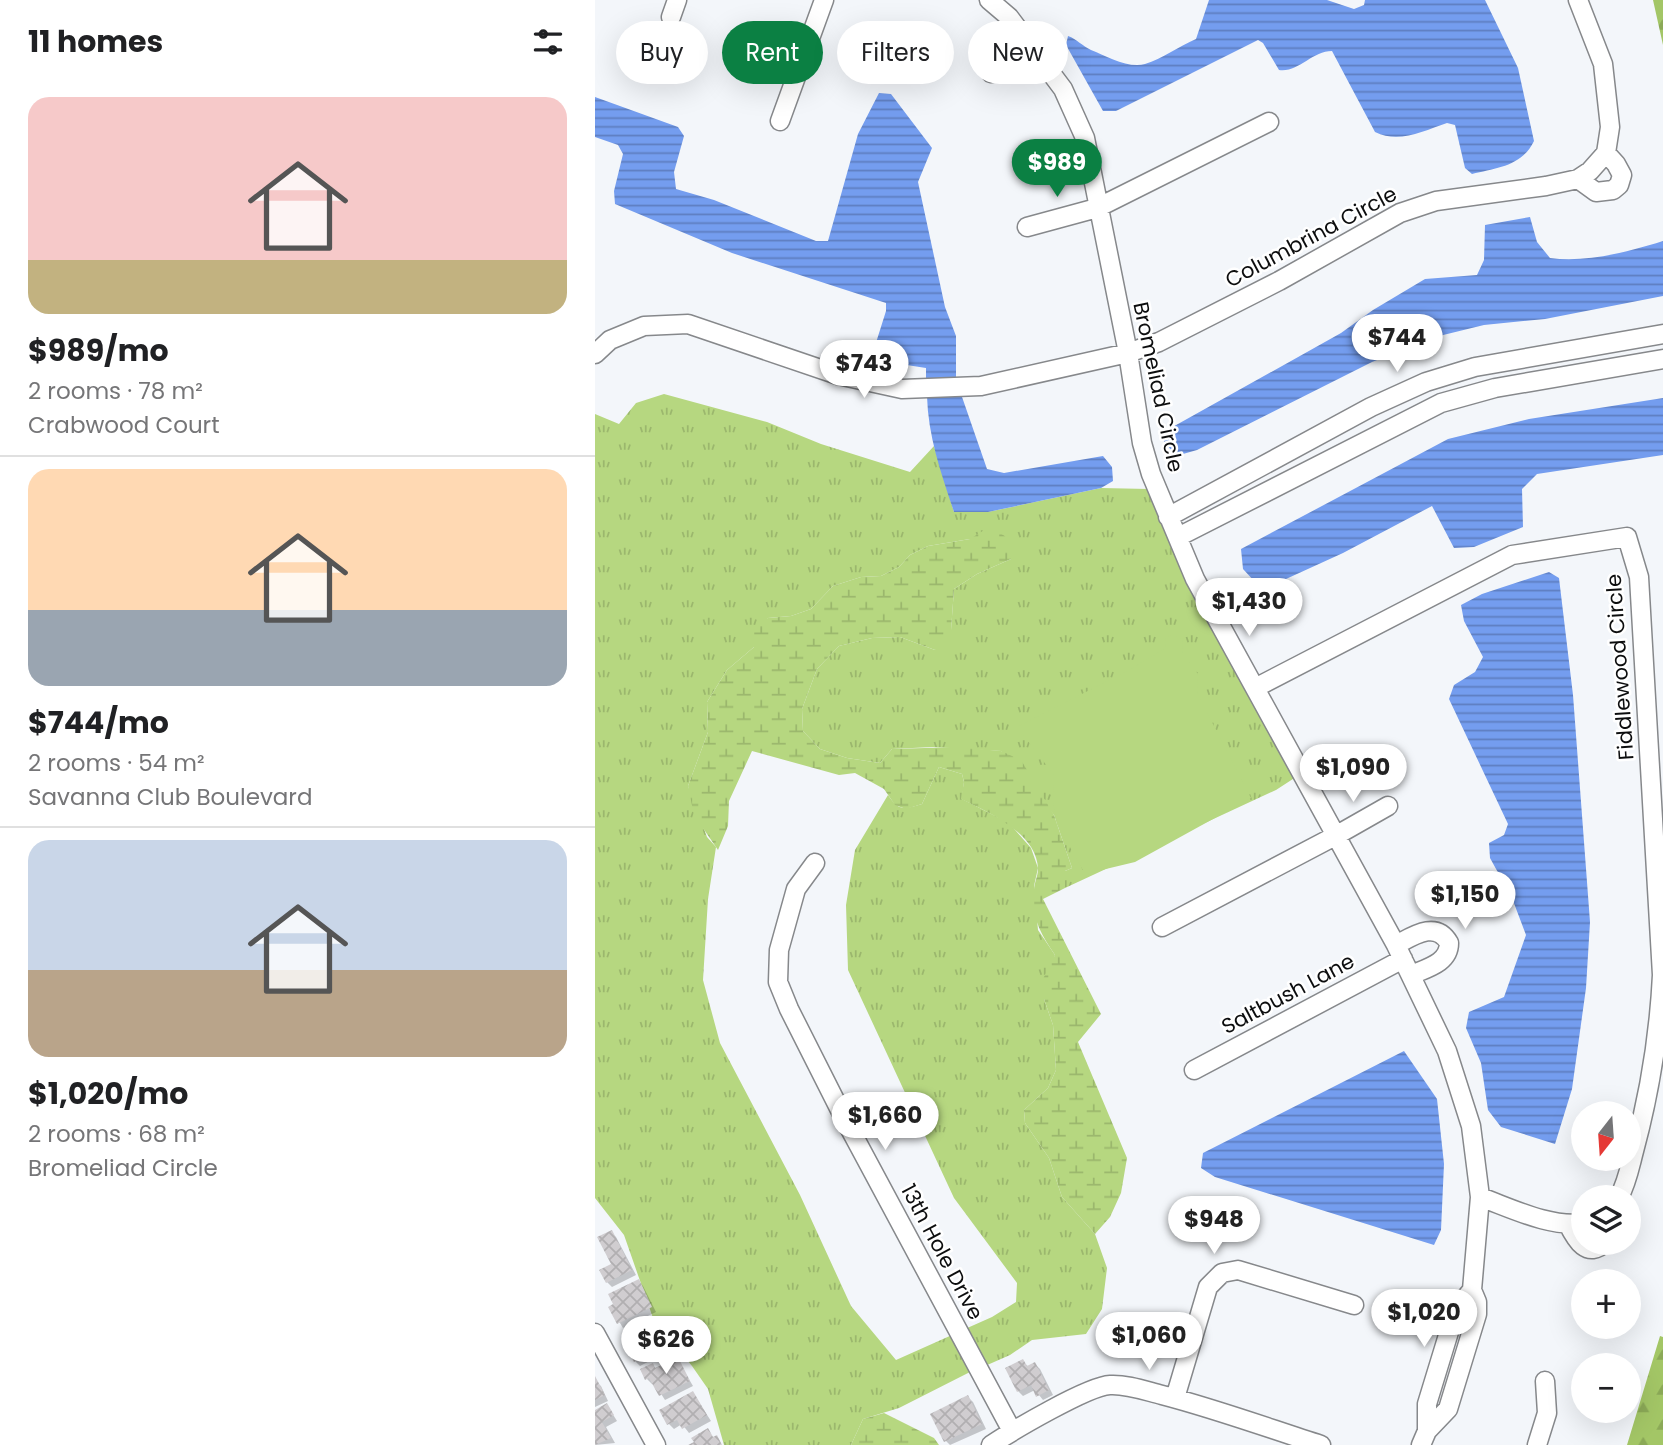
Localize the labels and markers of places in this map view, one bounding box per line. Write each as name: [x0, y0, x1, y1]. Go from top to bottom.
pin: $989: [1016, 140, 1098, 199]
pin: $744: [1356, 314, 1438, 374]
pin: $743: [823, 340, 905, 400]
pin: $1,430: [1192, 578, 1306, 638]
pin: $1,090: [1296, 744, 1410, 804]
pin: $1,150: [1408, 872, 1522, 931]
pin: $1,660: [828, 1092, 942, 1152]
pin: $948: [1173, 1196, 1255, 1256]
pin: $1,020: [1367, 1290, 1481, 1349]
pin: $1,060: [1092, 1312, 1206, 1372]
pin: $626: [625, 1316, 707, 1376]

